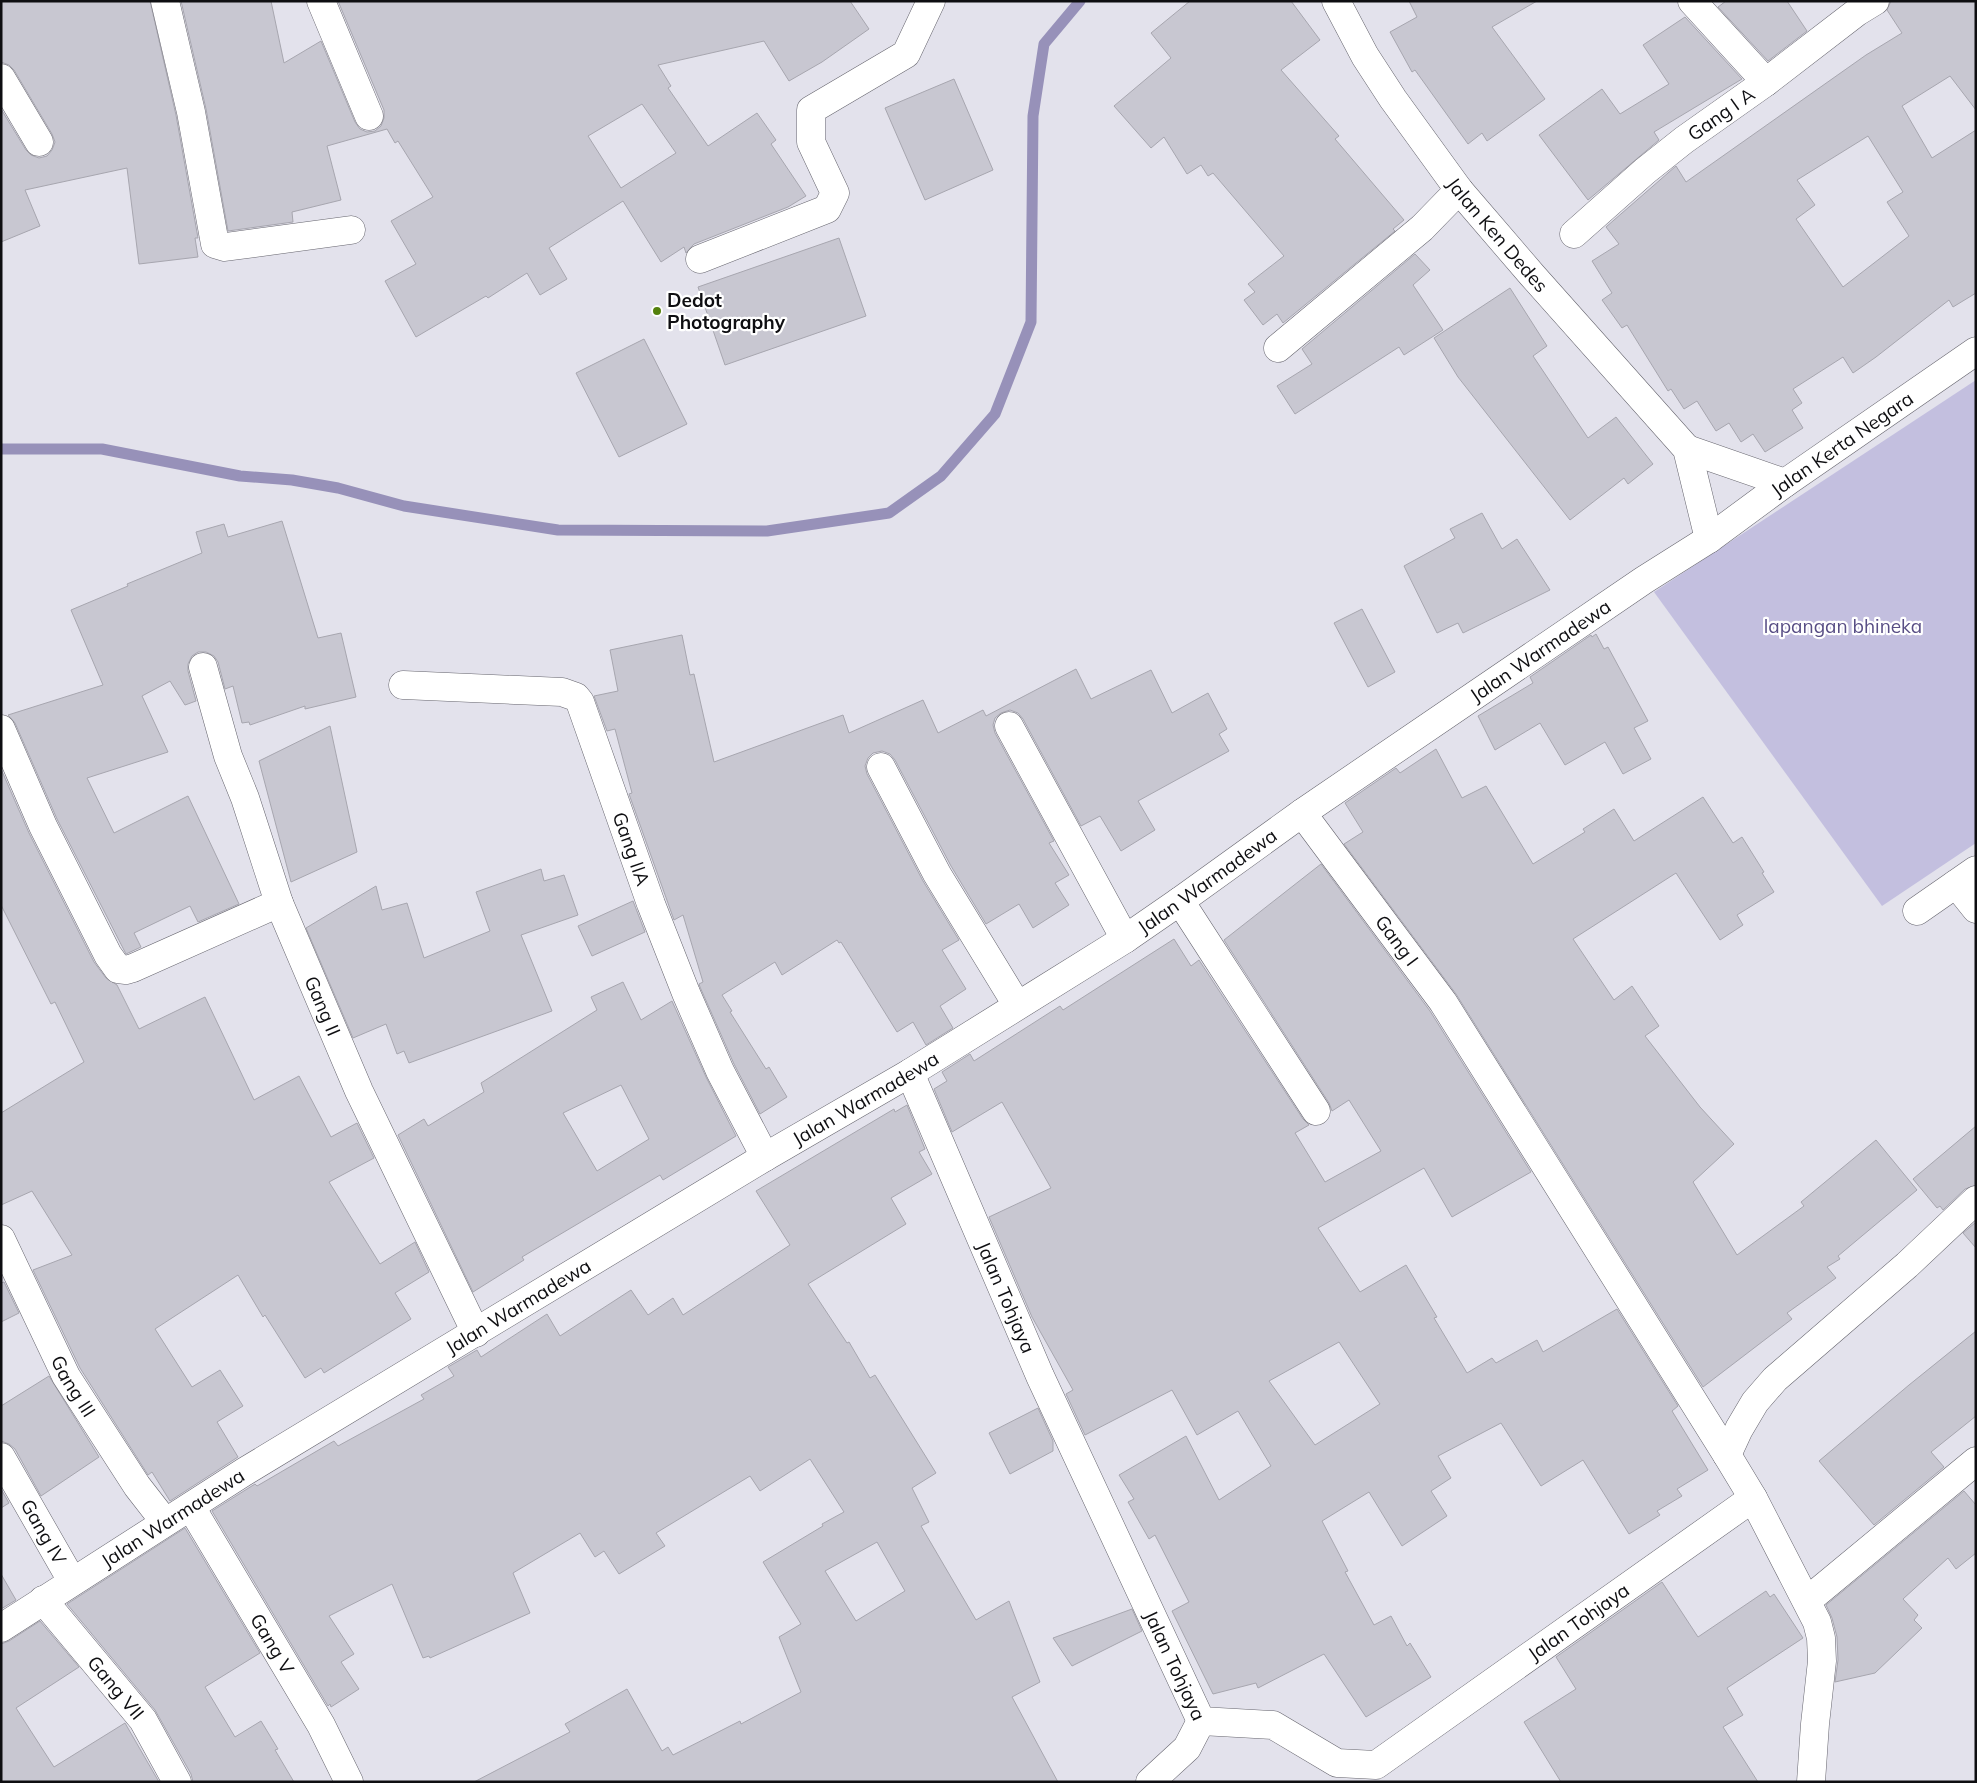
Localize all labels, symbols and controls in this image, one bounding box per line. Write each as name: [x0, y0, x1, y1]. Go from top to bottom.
street label: Gang I A: [1683, 82, 1759, 146]
street label: Jalan Ken Dedes: [1442, 173, 1554, 297]
place label: Dedot Photography: [667, 288, 786, 334]
marker: Dedot Photography: [651, 305, 663, 317]
street label: Jalan Kerta Negara: [1766, 386, 1918, 501]
street label: Jalan Warmadewa: [1465, 594, 1615, 707]
park label: lapangan bhineka: [1764, 614, 1922, 638]
street label: Gang IIA: [608, 809, 656, 889]
street label: Jalan Warmadewa: [1133, 823, 1281, 939]
street label: Gang I: [1370, 910, 1424, 971]
street label: Gang II: [299, 972, 346, 1039]
street label: Jalan Warmadewa: [788, 1046, 943, 1151]
street label: Jalan Tohjaya: [972, 1238, 1041, 1357]
street label: Jalan Warmadewa: [441, 1253, 595, 1359]
street label: Gang III: [46, 1351, 101, 1421]
street label: Jalan Warmadewa: [97, 1463, 249, 1573]
street label: Gang IV: [16, 1495, 72, 1569]
street label: Jalan Tohjaya: [1523, 1578, 1634, 1666]
street label: Jalan Tohjaya: [1139, 1606, 1211, 1724]
street label: Gang V: [245, 1609, 300, 1679]
street label: Gang VII: [82, 1651, 150, 1724]

